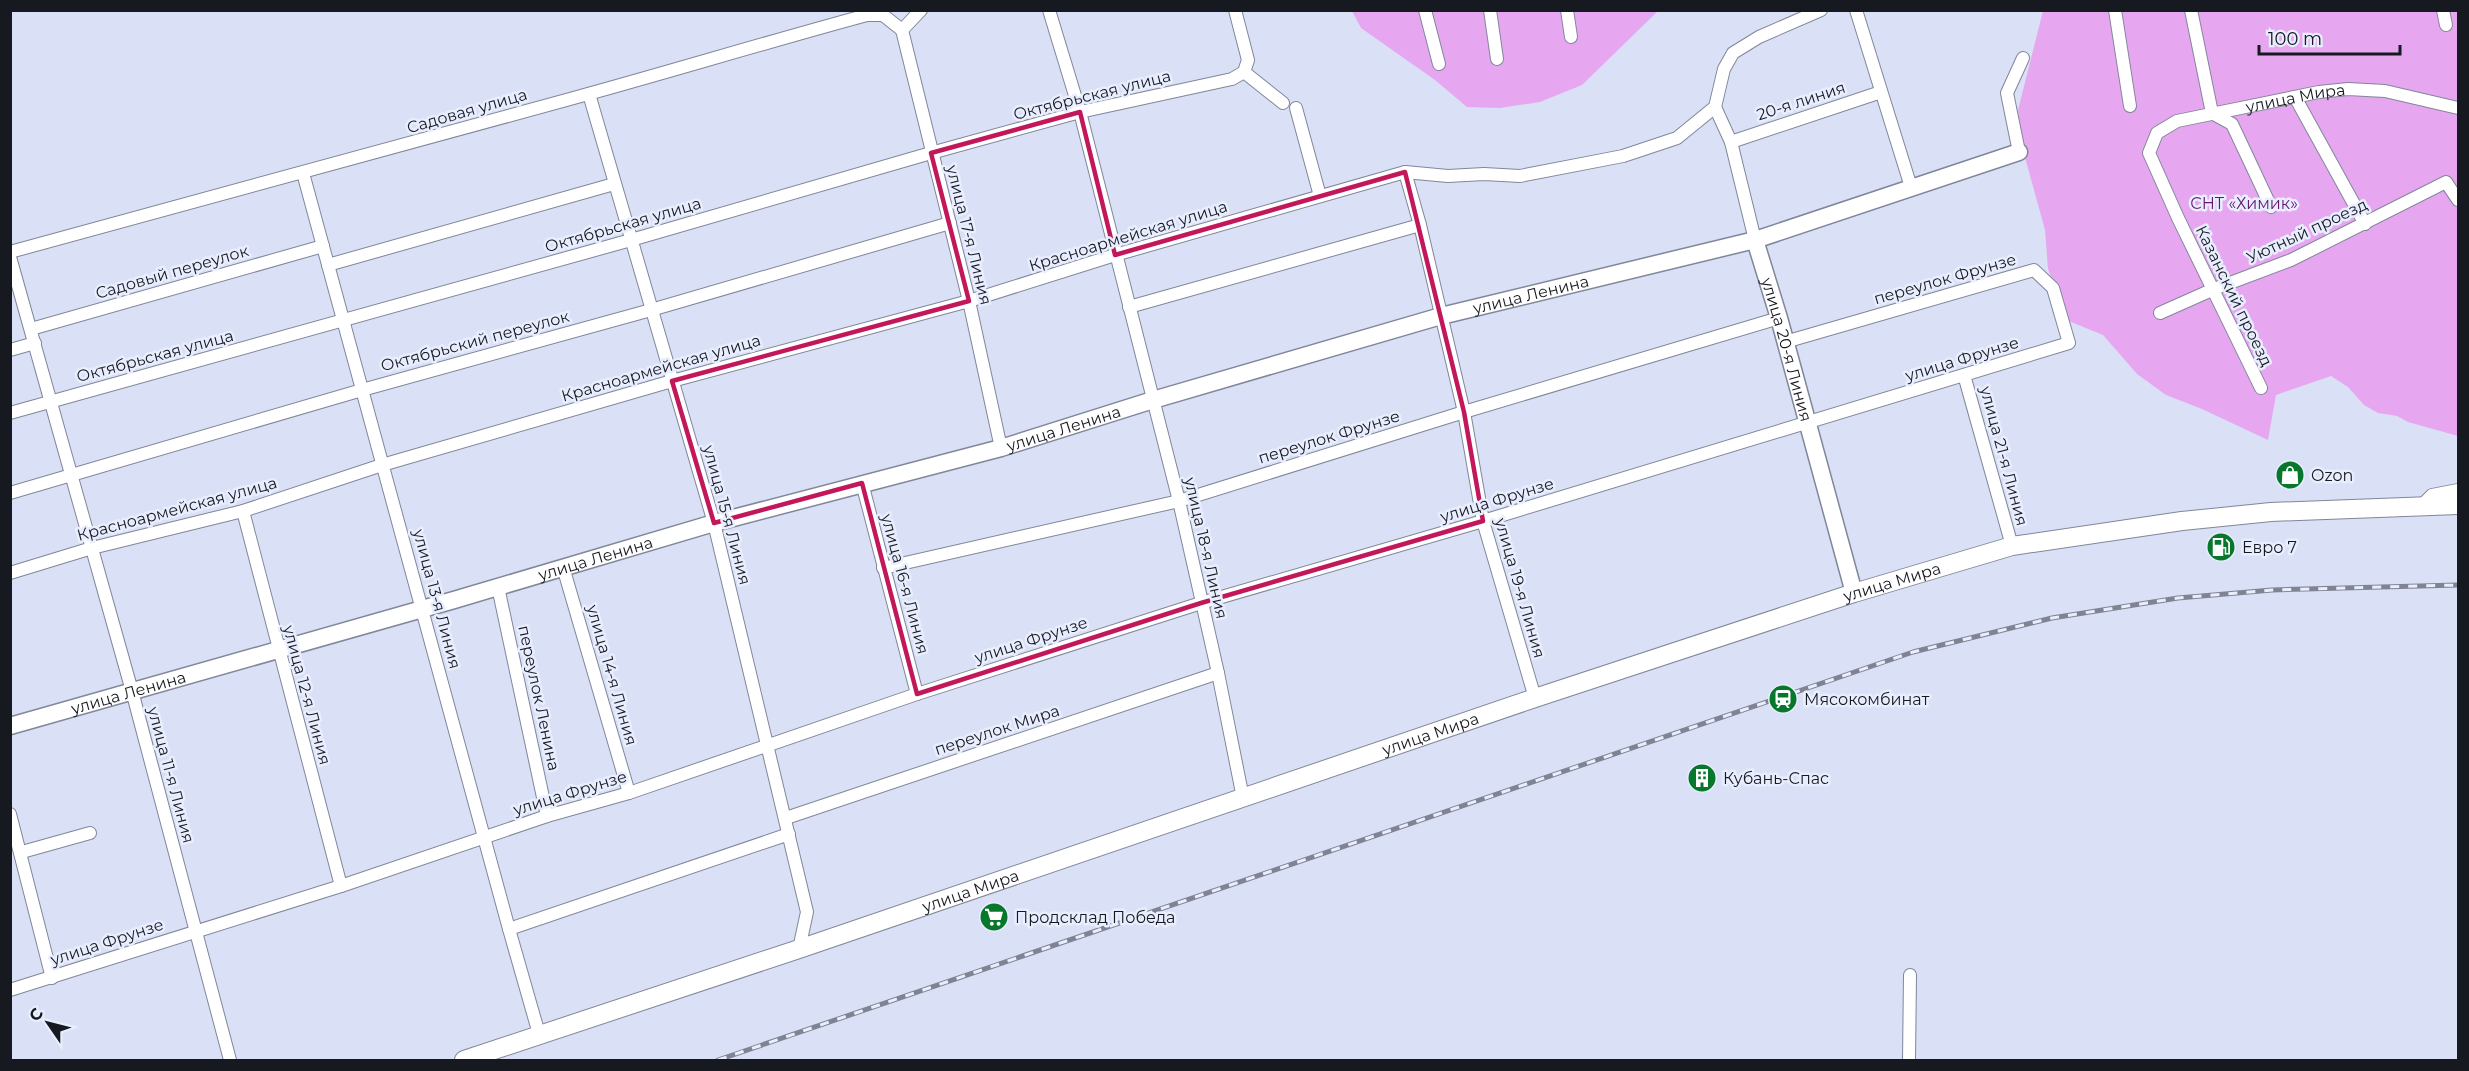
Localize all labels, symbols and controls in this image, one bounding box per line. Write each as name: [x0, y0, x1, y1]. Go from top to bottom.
scale bar: [2259, 18, 2400, 56]
text: 100 m: [2268, 28, 2322, 50]
street label: Октябрьская улица: [1011, 66, 1173, 124]
street label: 20-я линия: [1754, 78, 1848, 124]
street label: улица Мира: [2243, 80, 2346, 116]
street label: Садовая улица: [405, 85, 529, 137]
street label: улица 17-я Линия: [942, 162, 996, 307]
street label: Октябрьская улица: [543, 194, 703, 256]
park label: СНТ «Химик»: [2190, 194, 2298, 213]
street label: Уютный проезд: [2244, 195, 2370, 267]
street label: Красноармейская улица: [1027, 197, 1229, 275]
street label: Казанский проезд: [2192, 223, 2276, 369]
street label: Садовый переулок: [93, 241, 251, 303]
street label: переулок Фрунзе: [1872, 250, 2018, 308]
street label: улица Ленина: [1470, 271, 1591, 318]
street label: улица 20-я Линия: [1757, 274, 1816, 424]
street label: Октябрьский переулок: [379, 306, 572, 375]
street label: Октябрьская улица: [74, 326, 236, 386]
street label: Красноармейская улица: [559, 330, 763, 406]
street label: улица Фрунзе: [1902, 333, 2021, 386]
street label: улица 21-я Линия: [1976, 383, 2032, 528]
street label: улица Ленина: [1003, 401, 1123, 455]
street label: переулок Фрунзе: [1256, 406, 1402, 468]
street label: улица 15-я Линия: [699, 442, 755, 587]
shop icon: Ozon: [2274, 459, 2306, 491]
place label: Ozon: [2311, 466, 2353, 485]
street label: Красноармейская улица: [75, 473, 279, 545]
street label: улица 18-я Линия: [1180, 474, 1232, 621]
street label: улица Фрунзе: [1437, 474, 1556, 527]
street label: улица 16-я Линия: [877, 511, 933, 656]
street label: улица 19-я Линия: [1491, 515, 1549, 660]
street label: улица 13-я Линия: [409, 526, 465, 671]
fuel station icon: Евро 7: [2205, 531, 2237, 563]
street label: улица Ленина: [535, 532, 655, 584]
place label: Евро 7: [2242, 538, 2297, 557]
street label: улица Мира: [1840, 558, 1943, 606]
street label: улица 14-я Линия: [583, 602, 641, 747]
street label: улица Фрунзе: [971, 613, 1090, 668]
street label: улица 12-я Линия: [279, 622, 335, 767]
street label: переулок Ленина: [514, 624, 564, 772]
street label: улица Ленина: [68, 667, 188, 718]
station icon: Мясокомбинат: [1767, 683, 1799, 715]
place label: Мясокомбинат: [1804, 690, 1930, 709]
street label: переулок Мира: [932, 701, 1062, 759]
street label: улица 11-я Линия: [143, 704, 198, 845]
street label: улица Мира: [1379, 708, 1481, 759]
building icon: Кубань-Спас: [1686, 762, 1718, 794]
street label: улица Фрунзе: [510, 767, 629, 820]
place label: Кубань-Спас: [1723, 769, 1829, 788]
street label: улица Мира: [919, 865, 1021, 916]
supermarket icon: Продсклад Победа: [978, 901, 1010, 933]
place label: Продсклад Победа: [1015, 908, 1175, 927]
street label: улица Фрунзе: [47, 915, 166, 970]
north arrow: [18, 993, 78, 1053]
text: С: [25, 1004, 47, 1025]

